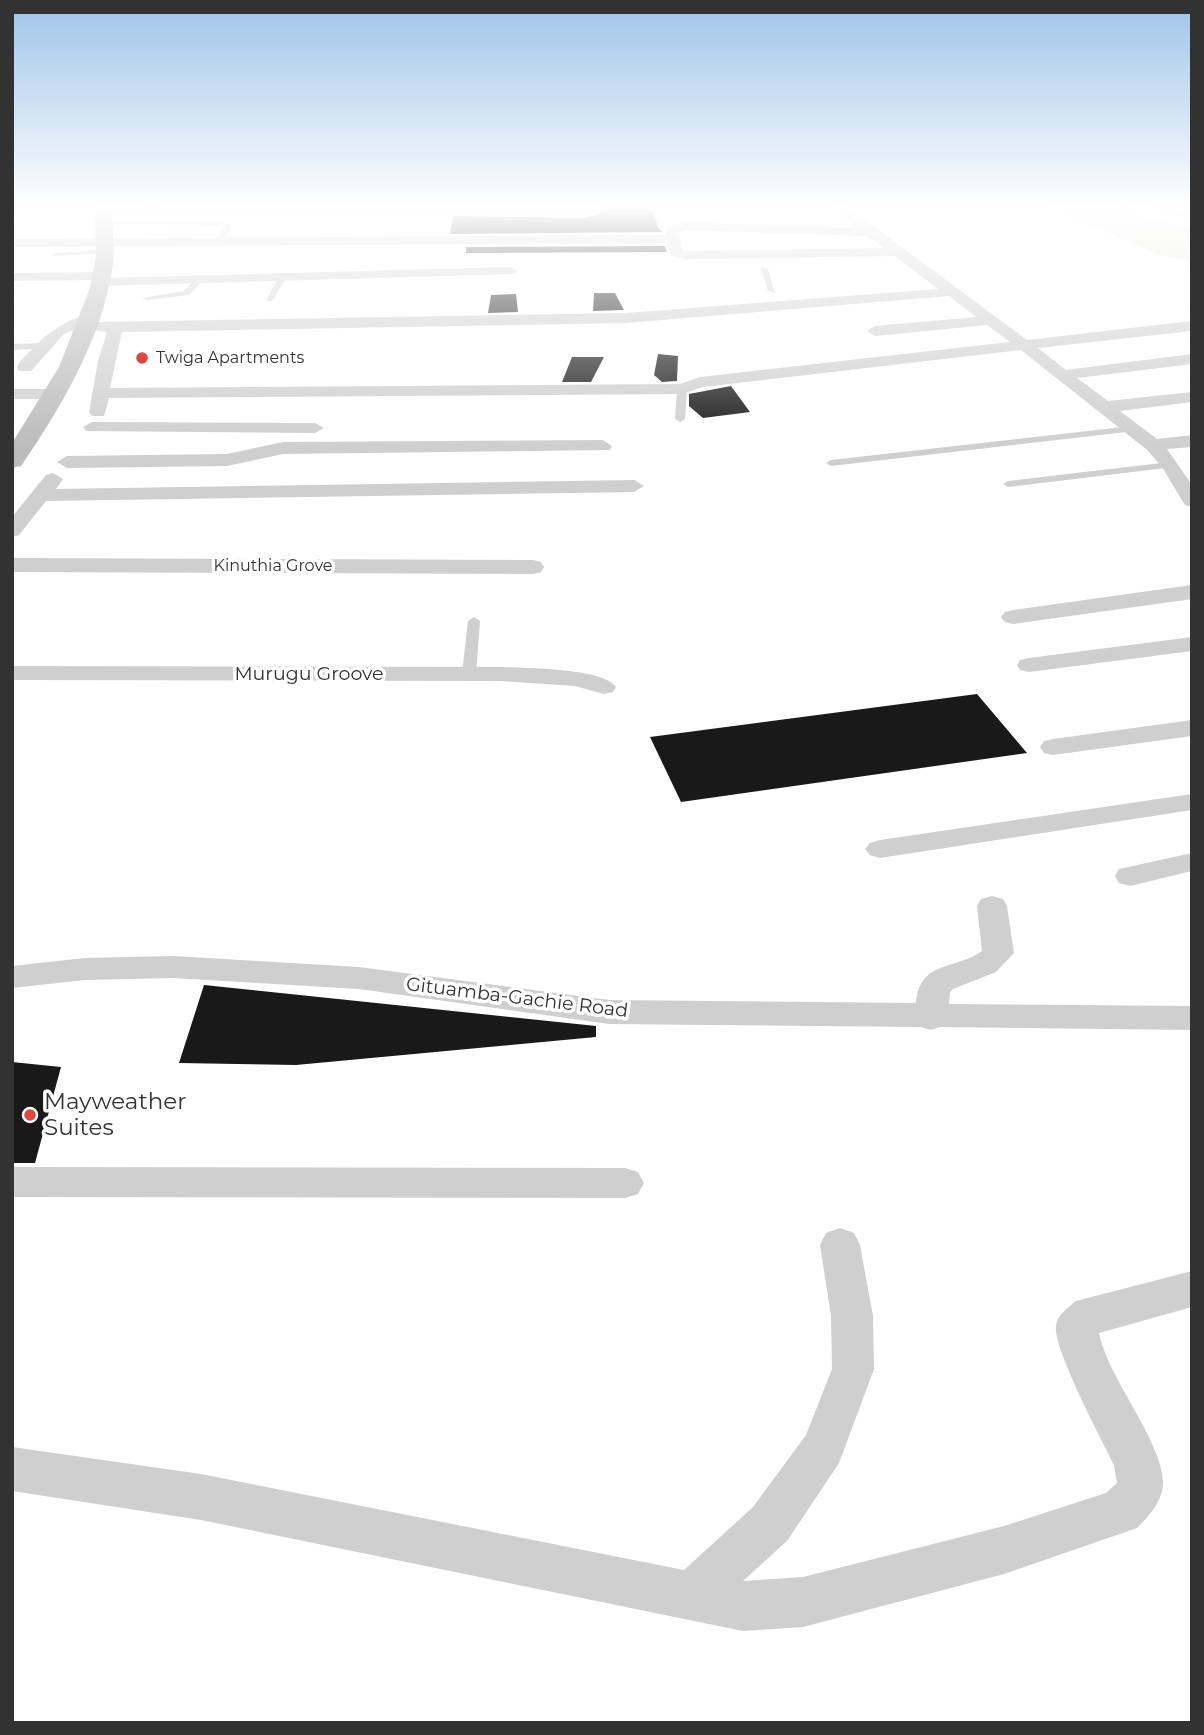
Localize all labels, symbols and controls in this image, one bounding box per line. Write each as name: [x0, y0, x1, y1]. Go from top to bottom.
place label: Twiga Apartments: [156, 348, 304, 368]
marker: Twiga Apartments: [134, 350, 150, 366]
street label: Kinuthia Grove: [214, 556, 332, 576]
street label: Murugu Groove: [234, 663, 384, 685]
street label: Gituamba-Gachie Road: [405, 973, 629, 1023]
place label: Mayweather Suites: [44, 1088, 186, 1142]
marker: Mayweather Suites: [22, 1107, 38, 1123]

